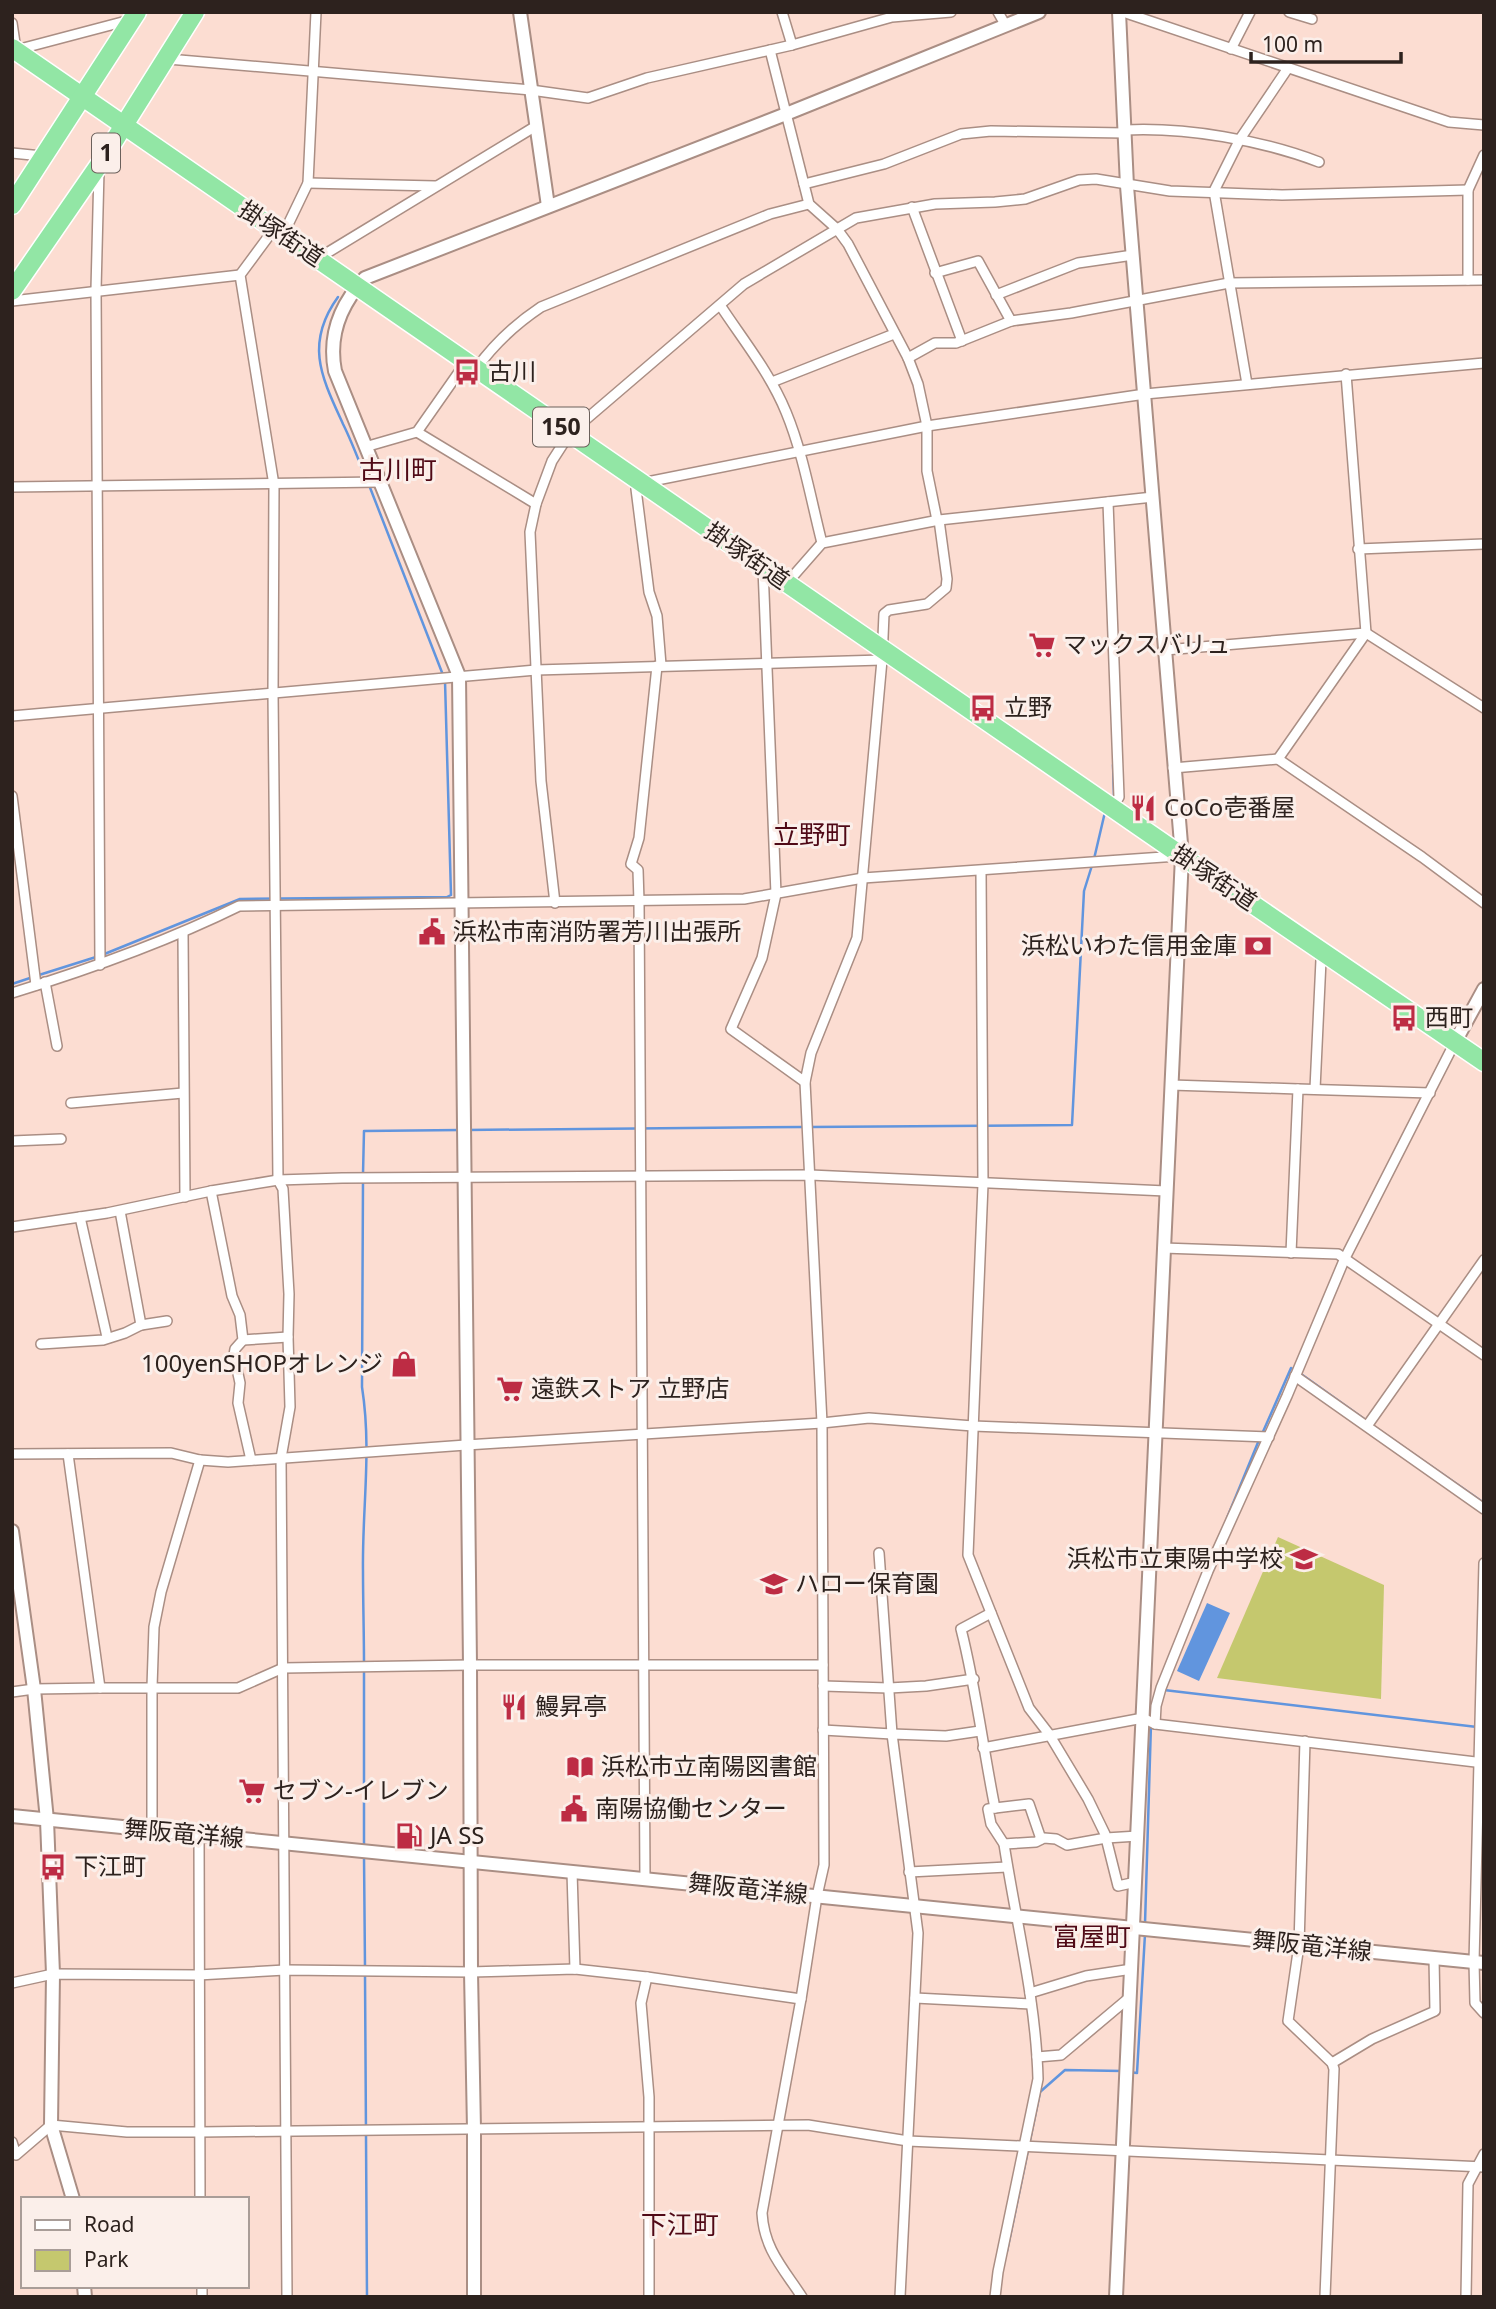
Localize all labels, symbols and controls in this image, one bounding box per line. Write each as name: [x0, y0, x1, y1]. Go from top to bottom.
scale bar: [1251, 21, 1402, 65]
text: 100 m: [1262, 30, 1323, 58]
road number: 1: [92, 134, 120, 172]
street label: 掛塚街道: [233, 192, 331, 273]
place label: 古川: [488, 354, 536, 387]
bus stop icon: 古川: [452, 357, 482, 387]
road number: 150: [533, 408, 589, 446]
district label: 古川町: [359, 451, 437, 487]
street label: 掛塚街道: [699, 514, 797, 596]
place label: マックスバリュ: [1063, 627, 1230, 660]
supermarket icon: マックスバリュ: [1027, 630, 1057, 660]
place label: 立野: [1004, 690, 1052, 723]
bus stop icon: 立野: [968, 693, 998, 723]
place label: CoCo壱番屋: [1164, 790, 1295, 823]
restaurant icon: CoCo壱番屋: [1128, 793, 1158, 823]
district label: 立野町: [773, 816, 851, 852]
street label: 掛塚街道: [1166, 836, 1264, 917]
place label: 浜松市南消防署芳川出張所: [453, 914, 741, 947]
public building icon: 浜松市南消防署芳川出張所: [417, 917, 447, 947]
place label: 浜松いわた信用金庫: [1021, 928, 1237, 961]
bank icon: 浜松いわた信用金庫: [1243, 931, 1273, 961]
place label: 西町: [1425, 1000, 1473, 1033]
bus stop icon: 西町: [1389, 1003, 1419, 1033]
place label: 100yenSHOPオレンジ: [141, 1346, 383, 1379]
shop icon: 100yenSHOPオレンジ: [389, 1349, 419, 1379]
place label: 遠鉄ストア 立野店: [531, 1371, 729, 1404]
supermarket icon: 遠鉄ストア 立野店: [495, 1374, 525, 1404]
place label: 浜松市立東陽中学校: [1067, 1541, 1283, 1574]
school or university icon: 浜松市立東陽中学校: [1289, 1544, 1319, 1574]
place label: ハロー保育園: [795, 1566, 939, 1599]
school or university icon: ハロー保育園: [759, 1569, 789, 1599]
place label: 鰻昇亭: [535, 1689, 607, 1722]
restaurant icon: 鰻昇亭: [499, 1692, 529, 1722]
place label: 浜松市立南陽図書館: [601, 1749, 817, 1782]
library icon: 浜松市立南陽図書館: [565, 1752, 595, 1782]
place label: セブン-イレブン: [273, 1773, 449, 1806]
supermarket icon: セブン-イレブン: [237, 1776, 267, 1806]
place label: 南陽協働センター: [595, 1791, 787, 1824]
public building icon: 南陽協働センター: [559, 1794, 589, 1824]
street label: 舞阪竜洋線: [123, 1811, 245, 1854]
place label: JA SS: [428, 1818, 484, 1851]
fuel station icon: JA SS: [394, 1821, 424, 1851]
place label: 下江町: [74, 1849, 146, 1882]
bus stop icon: 下江町: [38, 1852, 68, 1882]
street label: 舞阪竜洋線: [687, 1865, 810, 1910]
district label: 富屋町: [1053, 1918, 1131, 1954]
street label: 舞阪竜洋線: [1251, 1922, 1374, 1967]
legend: [21, 2197, 248, 2288]
district label: 下江町: [641, 2206, 719, 2242]
text: Road: [84, 2210, 134, 2238]
text: Park: [84, 2245, 129, 2273]

